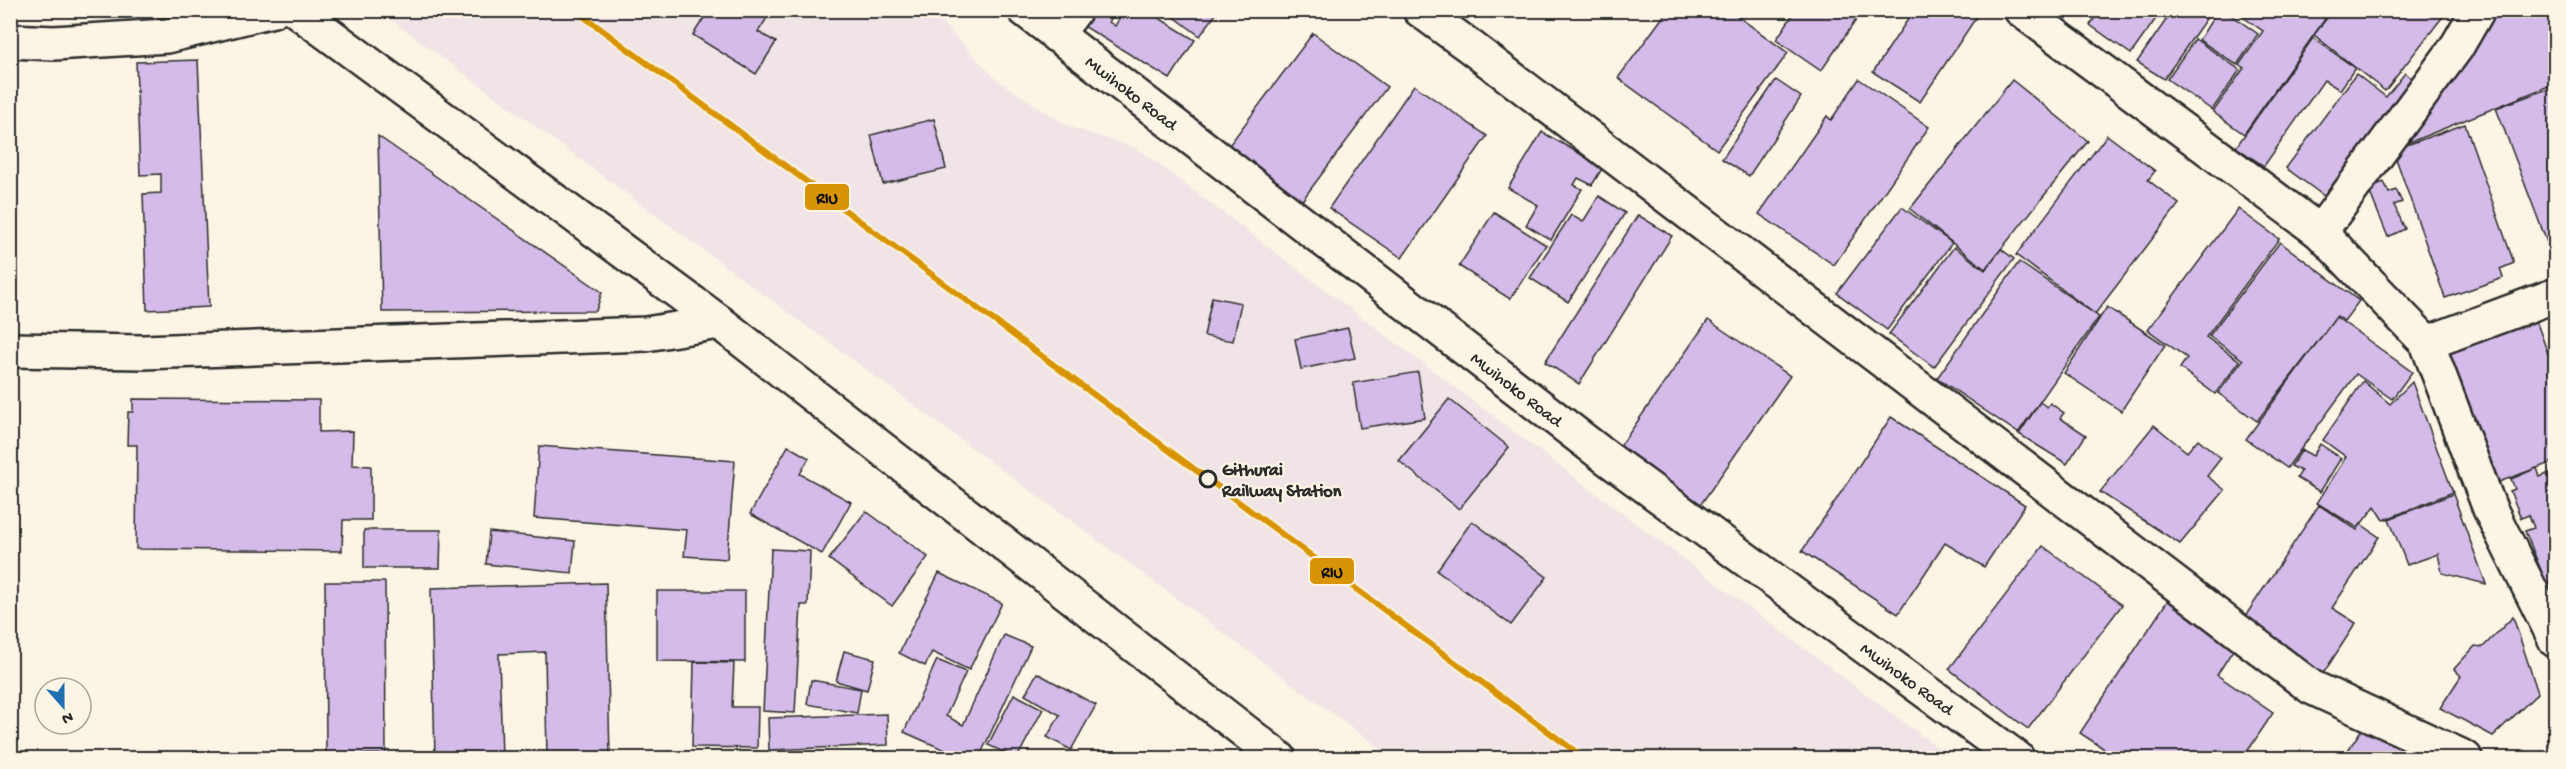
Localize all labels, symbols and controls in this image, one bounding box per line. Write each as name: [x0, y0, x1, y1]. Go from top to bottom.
street label: Mwihoko Road: [1080, 52, 1182, 137]
line badge: RIU: [804, 183, 850, 211]
text: RIU: [815, 191, 838, 210]
street label: Mwihoko Road: [1465, 349, 1567, 434]
place label: Githurai Railway Station: [1221, 461, 1342, 503]
marker: Githurai Railway Station: [1199, 470, 1217, 488]
line badge: RIU: [1309, 557, 1355, 585]
text: RIU: [1320, 565, 1343, 584]
street label: Mwihoko Road: [1855, 639, 1958, 722]
north arrow: [33, 676, 93, 736]
text: N: [58, 706, 75, 728]

